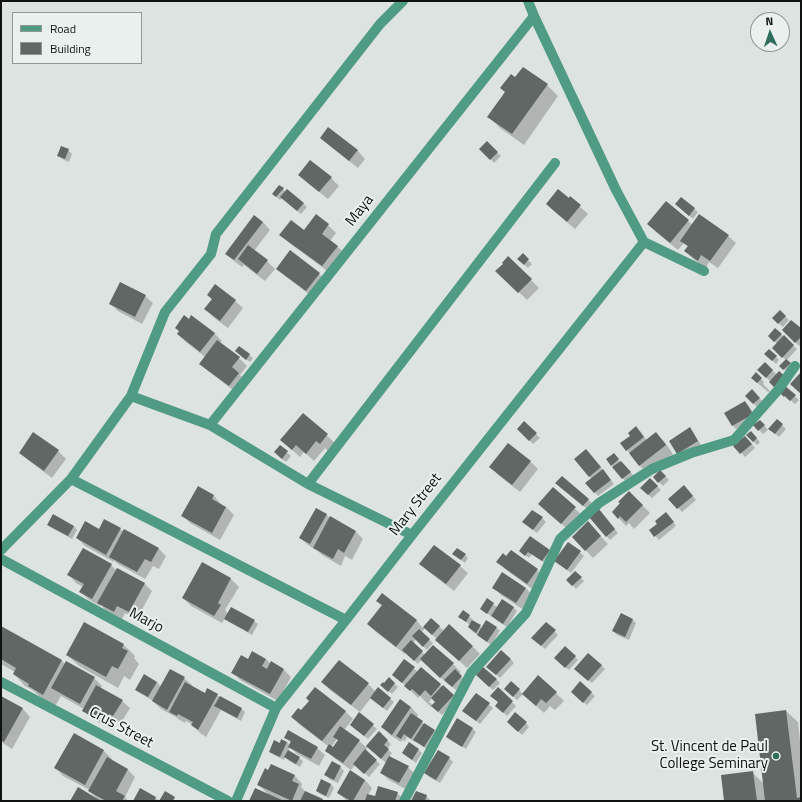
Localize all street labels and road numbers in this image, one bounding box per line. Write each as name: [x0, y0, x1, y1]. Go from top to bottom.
street label: Maya: [342, 192, 378, 230]
street label: Mary Street: [386, 470, 446, 540]
street label: Marjo: [126, 604, 166, 638]
street label: Crus Street: [86, 704, 156, 752]

